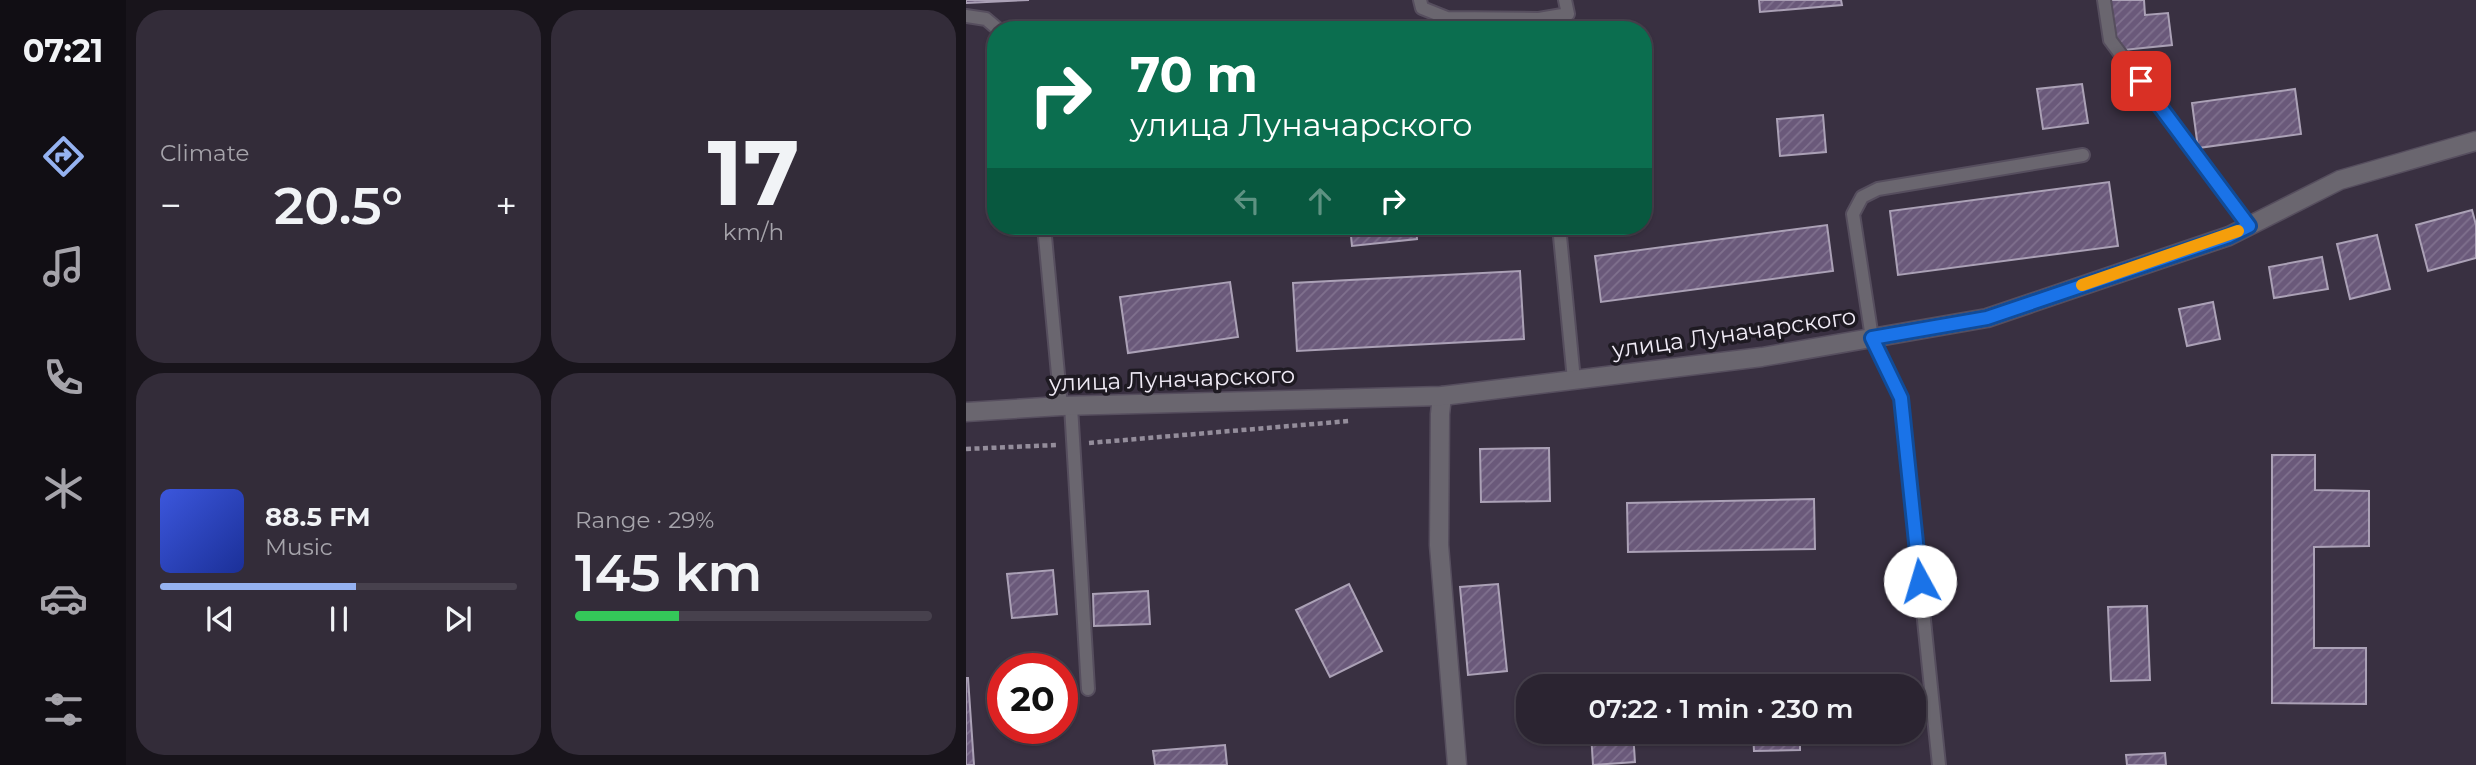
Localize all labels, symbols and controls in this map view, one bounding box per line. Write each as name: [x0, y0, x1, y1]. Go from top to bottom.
text: 07:21: [23, 31, 103, 70]
text: 70 m: [1130, 45, 1258, 104]
icon: right: [1015, 49, 1106, 140]
pin: [2111, 51, 2171, 111]
icon: arrive: [2122, 62, 2160, 100]
text: улица Луначарского: [1130, 105, 1473, 144]
text: 17: [707, 117, 800, 228]
icon: directions: [39, 132, 88, 181]
text: Climate: [160, 139, 249, 167]
text: 20.5°: [274, 174, 403, 237]
text: −: [160, 182, 182, 229]
text: +: [495, 182, 517, 229]
icon: left: [1228, 182, 1266, 220]
icon: ahead: [1301, 182, 1339, 220]
icon: right: [1374, 182, 1412, 220]
text: km/h: [723, 218, 784, 246]
icon: music: [39, 242, 88, 291]
street label: улица Луначарского: [1609, 302, 1858, 364]
icon: phone: [39, 353, 88, 402]
street label: улица Луначарского: [1048, 361, 1295, 397]
icon: climate: [39, 464, 88, 513]
text: 88.5 FM: [265, 501, 371, 533]
text: Range · 29%: [575, 506, 714, 534]
text: Music: [265, 533, 333, 561]
text: 145 km: [575, 541, 762, 604]
position arrow: [1883, 544, 1957, 618]
icon: car: [39, 574, 88, 623]
icon: previous: [201, 600, 239, 638]
icon: pause: [320, 600, 358, 638]
icon: next: [439, 600, 477, 638]
speed limit sign: 20: [987, 653, 1078, 744]
icon: filters: [39, 685, 88, 734]
text: 07:22 · 1 min · 230 m: [1589, 693, 1853, 725]

